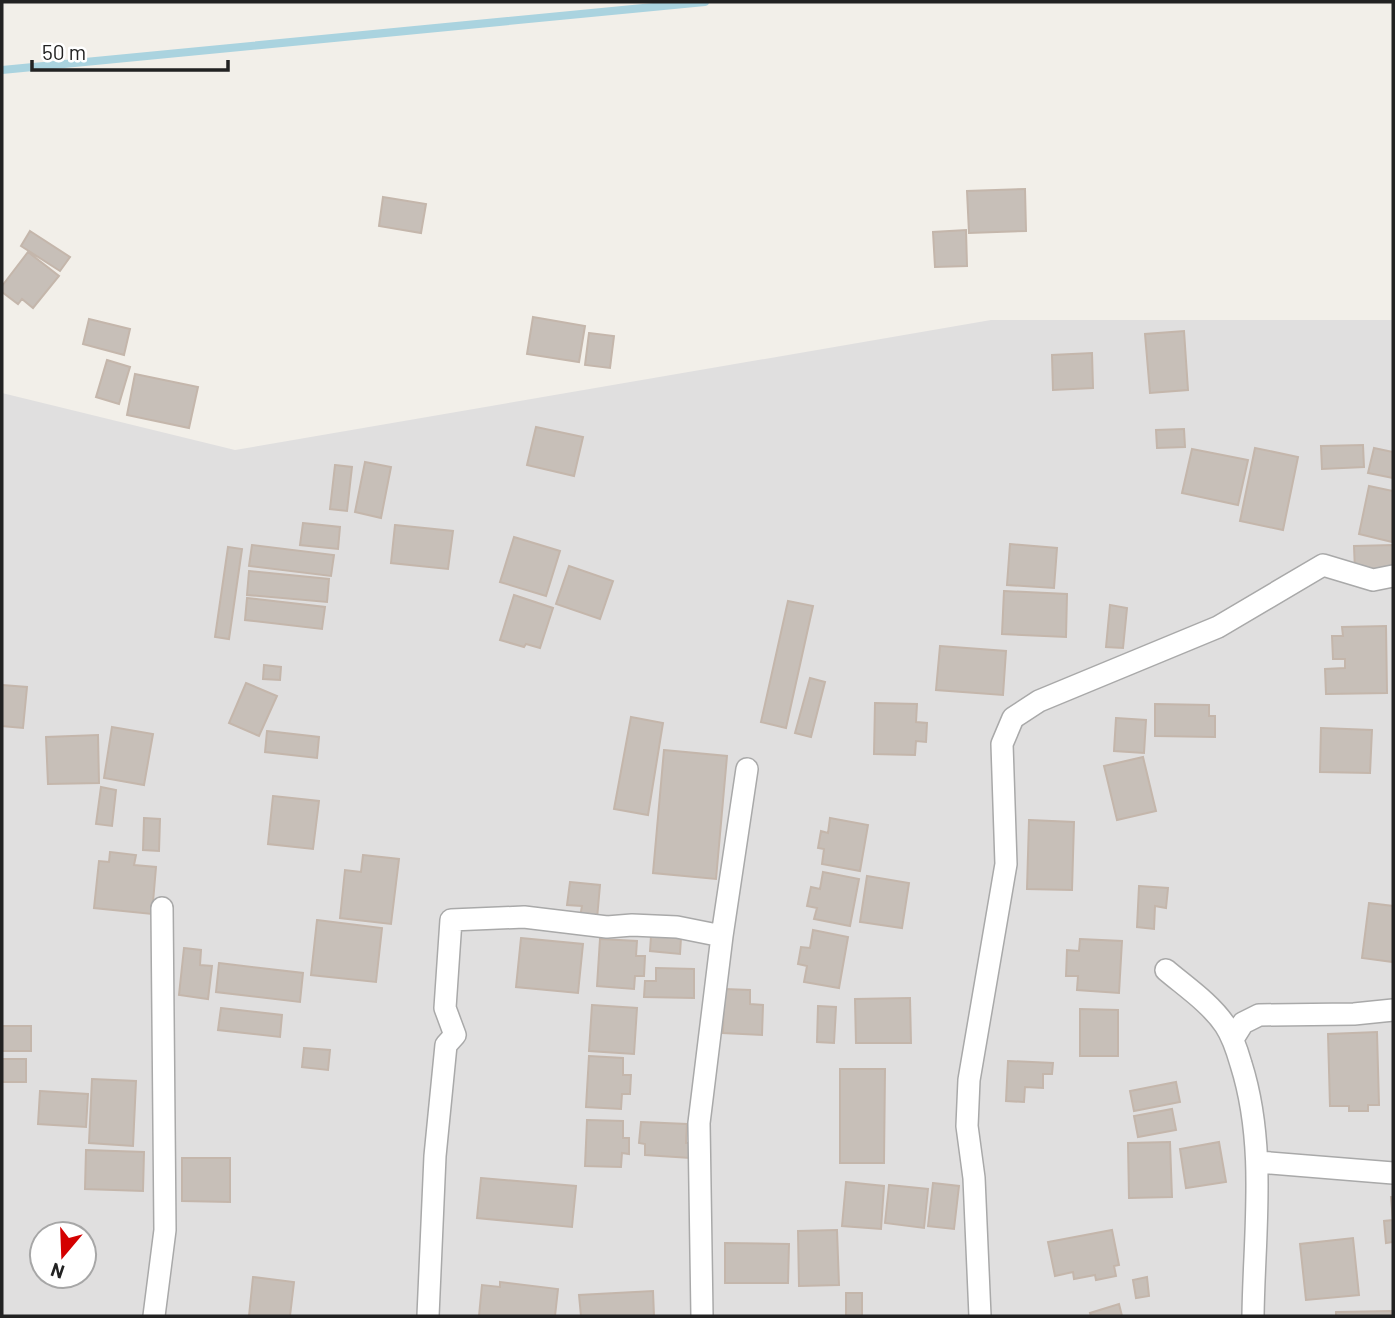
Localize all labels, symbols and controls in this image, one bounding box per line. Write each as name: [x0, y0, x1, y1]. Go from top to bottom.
scale bar: [32, 28, 228, 72]
text: 50 m: [42, 39, 86, 64]
north arrow: [28, 1220, 98, 1290]
text: N: [48, 1259, 67, 1284]

